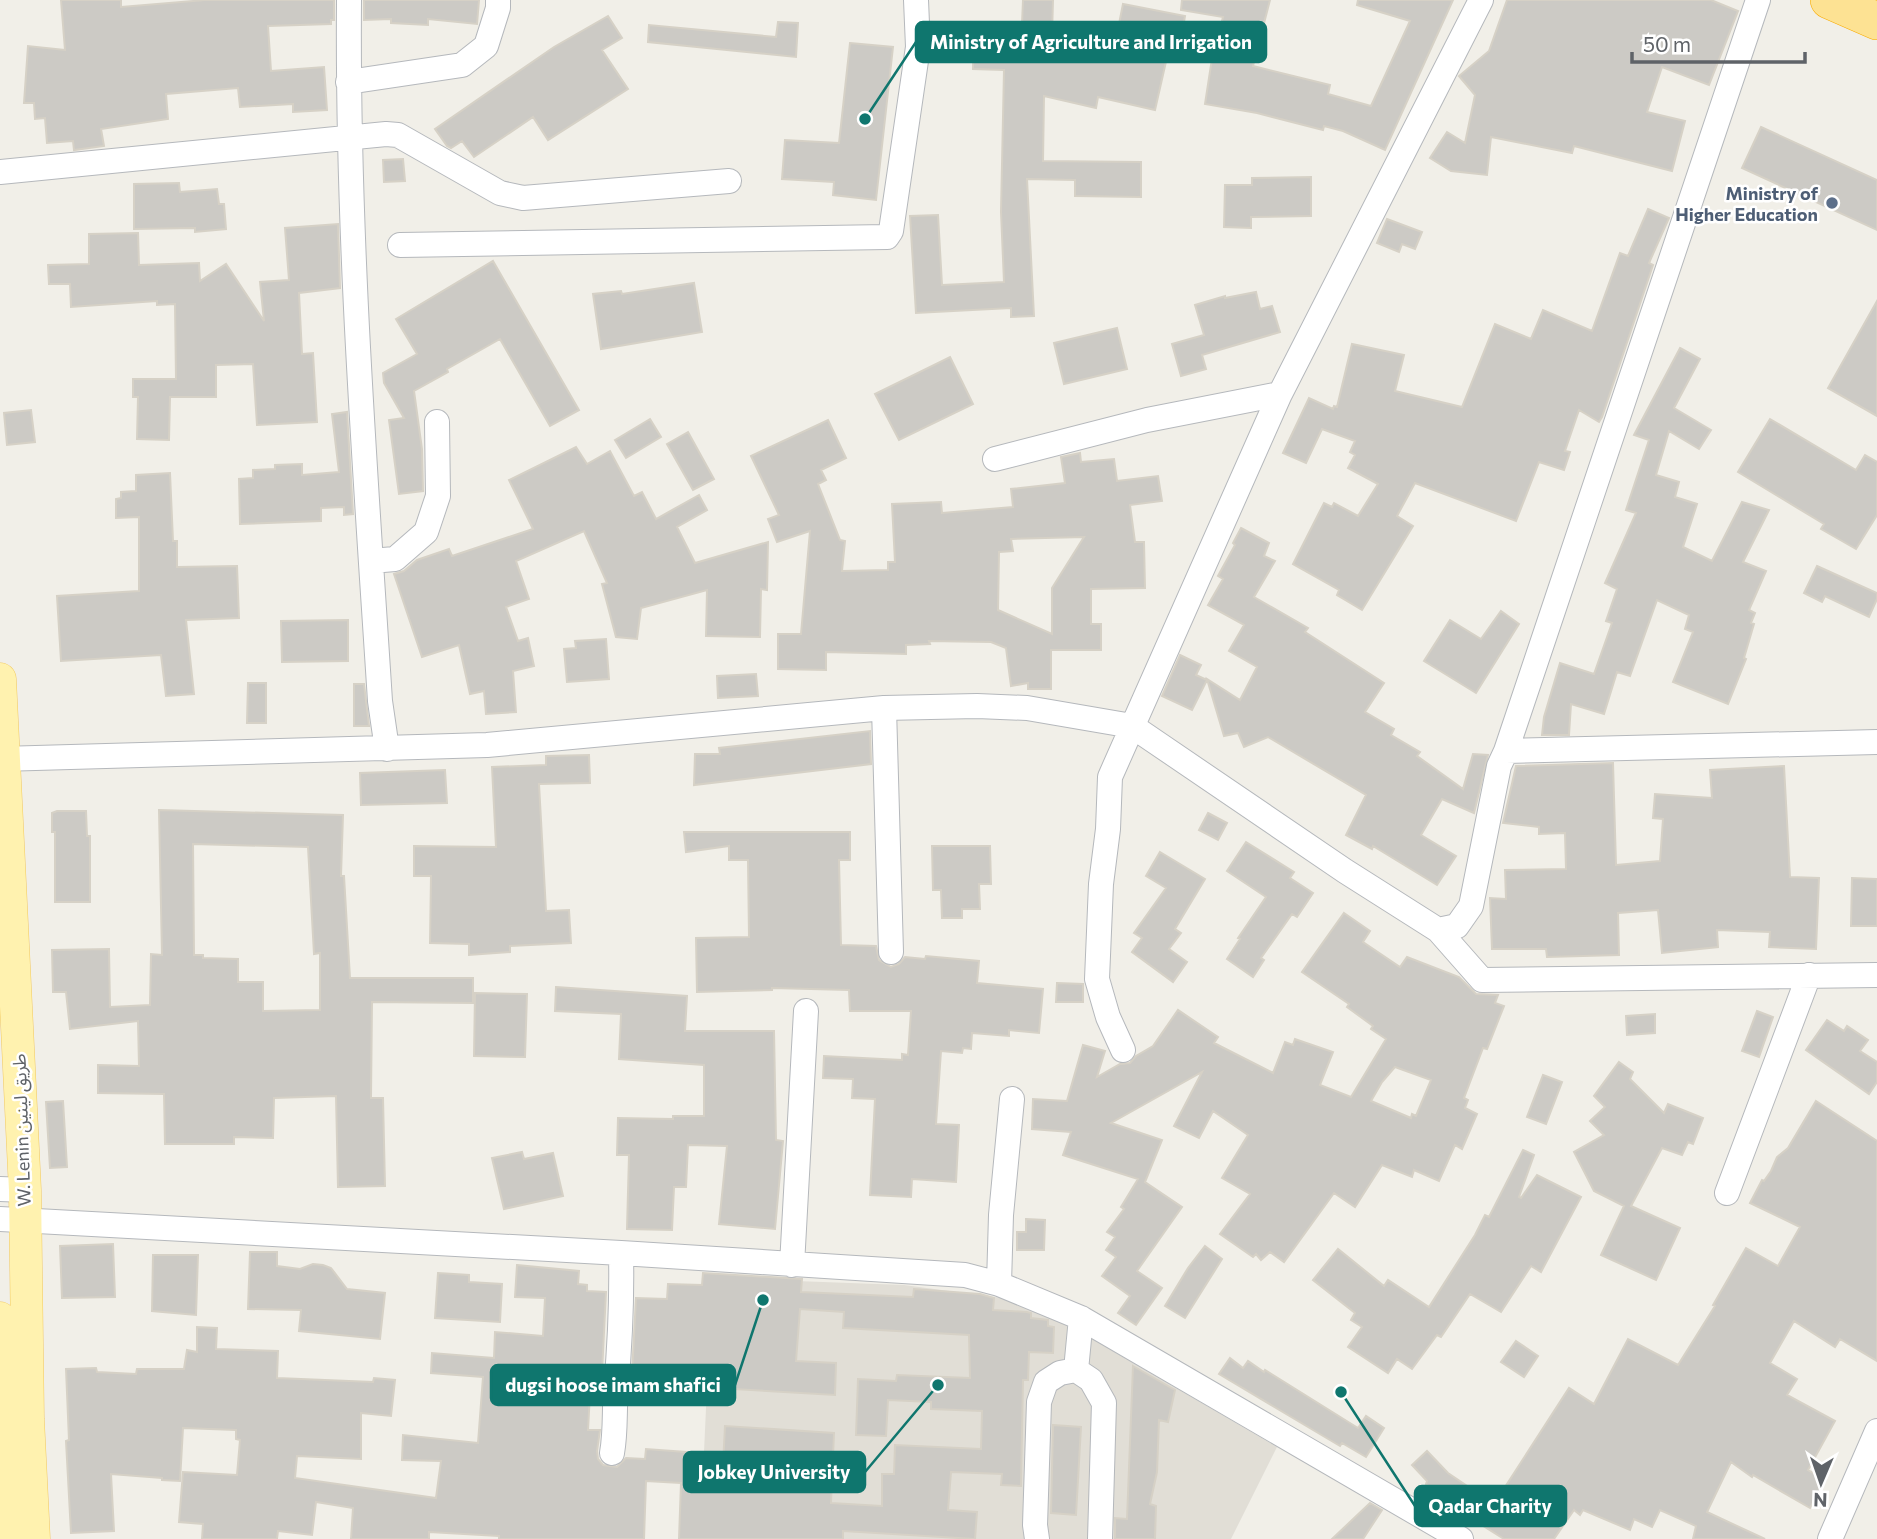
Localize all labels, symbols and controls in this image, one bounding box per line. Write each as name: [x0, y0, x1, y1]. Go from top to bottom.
scale bar: [1632, 21, 1805, 65]
callout: Ministry of Agriculture and Irrigation: [916, 22, 1266, 62]
text: Ministry of Agriculture and Irrigation: [930, 30, 1252, 53]
text: 50 m: [1643, 31, 1691, 56]
place label: Ministry of Higher Education: [1675, 182, 1819, 225]
marker: Ministry of Higher Education: [1824, 195, 1840, 211]
street label: W. Lenin طريق لينين: [7, 1053, 36, 1207]
callout: dugsi hoose imam shafici: [491, 1365, 735, 1405]
text: dugsi hoose imam shafici: [505, 1373, 721, 1396]
north arrow: [1786, 1448, 1856, 1518]
callout: Jobkey University: [684, 1452, 865, 1492]
text: Jobkey University: [697, 1460, 851, 1483]
callout: Qadar Charity: [1415, 1486, 1566, 1526]
text: N: [1813, 1489, 1828, 1512]
text: Qadar Charity: [1428, 1494, 1552, 1517]

